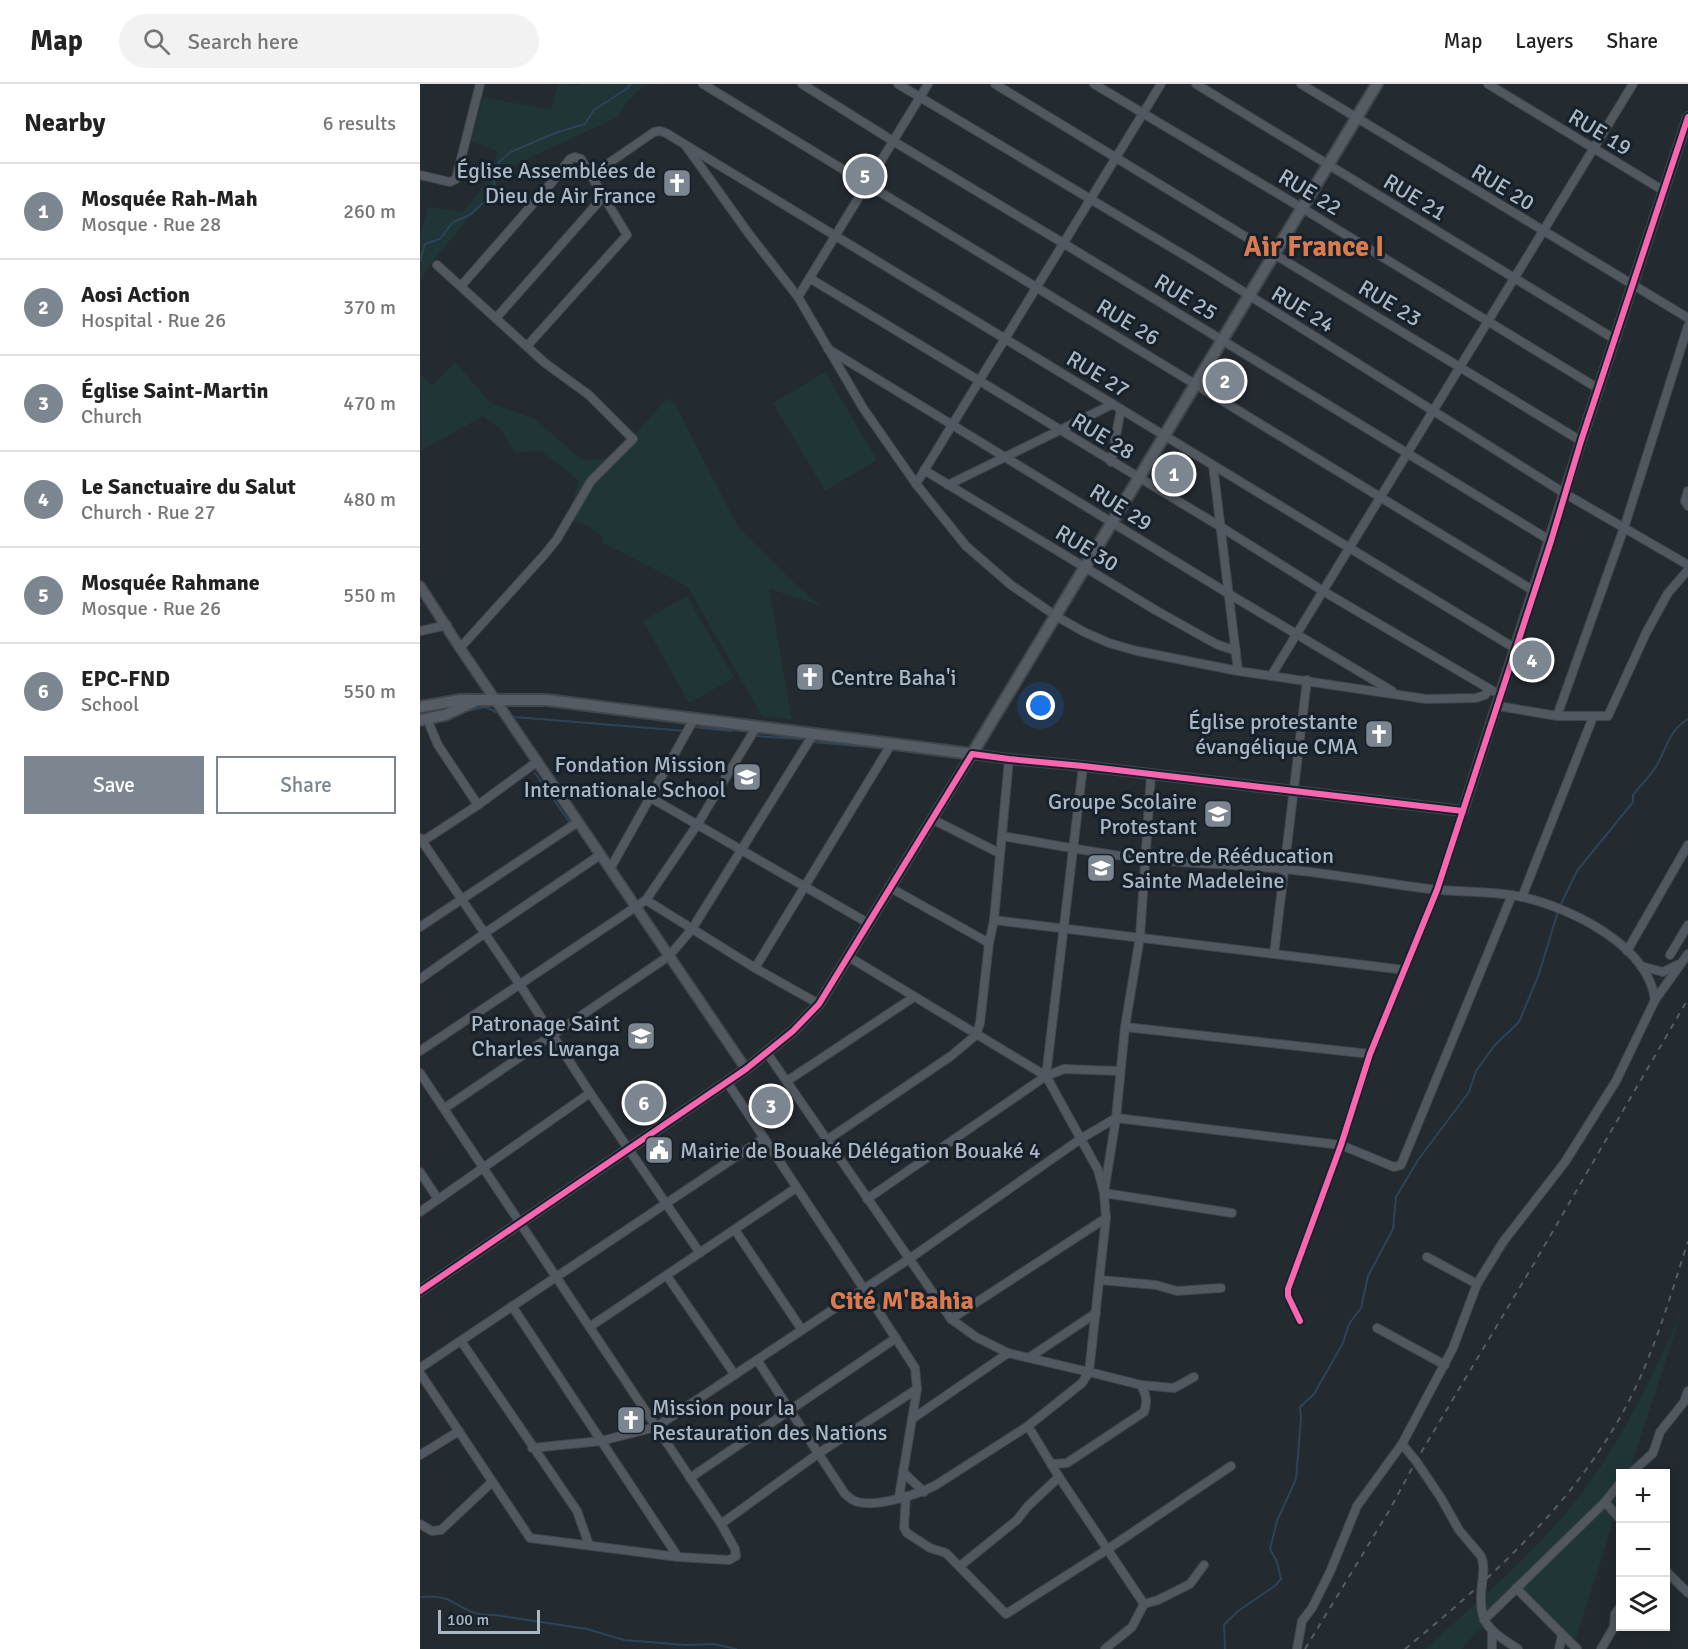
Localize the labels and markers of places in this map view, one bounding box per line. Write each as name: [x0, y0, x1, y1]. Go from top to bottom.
pin: 5: [846, 154, 884, 199]
place label: Église Assemblées de Dieu de Air France: [456, 157, 656, 209]
church icon: Église Assemblées de Dieu de Air France: [661, 167, 693, 199]
pin: 2: [1206, 358, 1244, 404]
pin: 1: [1154, 452, 1194, 496]
pin: 4: [1512, 638, 1552, 682]
church icon: Centre Baha'i: [794, 661, 826, 693]
place label: Centre Baha'i: [831, 664, 956, 691]
place label: Église protestante évangélique CMA: [1188, 708, 1359, 760]
church icon: Église protestante évangélique CMA: [1363, 718, 1395, 750]
place label: Fondation Mission Internationale School: [524, 751, 726, 803]
school or university icon: Fondation Mission Internationale School: [731, 761, 763, 793]
place label: Groupe Scolaire Protestant: [1048, 788, 1197, 840]
school or university icon: Groupe Scolaire Protestant: [1202, 798, 1234, 830]
place label: Centre de Rééducation Sainte Madeleine: [1122, 842, 1334, 894]
school or university icon: Centre de Rééducation Sainte Madeleine: [1085, 852, 1117, 884]
place label: Patronage Saint Charles Lwanga: [471, 1010, 620, 1062]
school or university icon: Patronage Saint Charles Lwanga: [625, 1020, 657, 1052]
pin: 6: [624, 1080, 664, 1126]
pin: 3: [752, 1084, 790, 1128]
public building icon: Mairie de Bouaké Délégation Bouaké 4: [643, 1134, 675, 1166]
place label: Mairie de Bouaké Délégation Bouaké 4: [680, 1137, 1041, 1164]
place label: Mission pour la Restauration des Nations: [652, 1394, 887, 1446]
church icon: Mission pour la Restauration des Nations: [615, 1404, 647, 1436]

